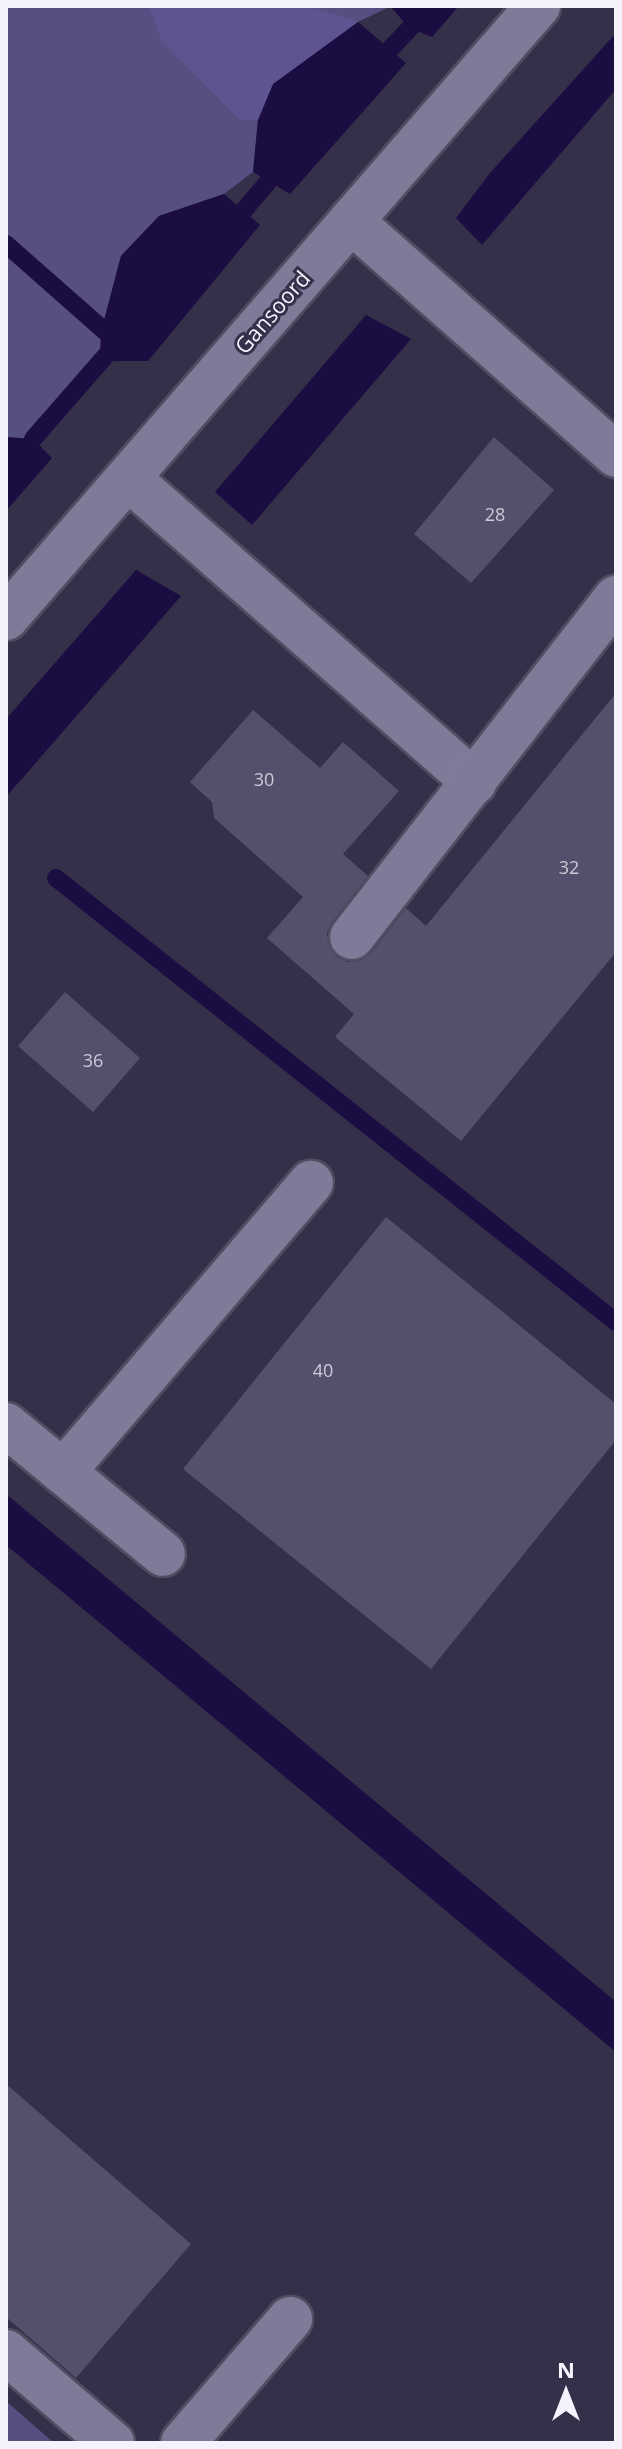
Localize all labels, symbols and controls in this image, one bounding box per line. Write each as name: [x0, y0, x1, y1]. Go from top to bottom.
street label: Gansoord: [229, 265, 315, 359]
house number: 28: [485, 503, 505, 525]
house number: 30: [254, 768, 274, 790]
house number: 32: [559, 856, 579, 878]
house number: 36: [83, 1049, 103, 1071]
house number: 40: [313, 1359, 333, 1381]
north arrow: [526, 2353, 606, 2433]
text: N: [557, 2354, 575, 2384]

